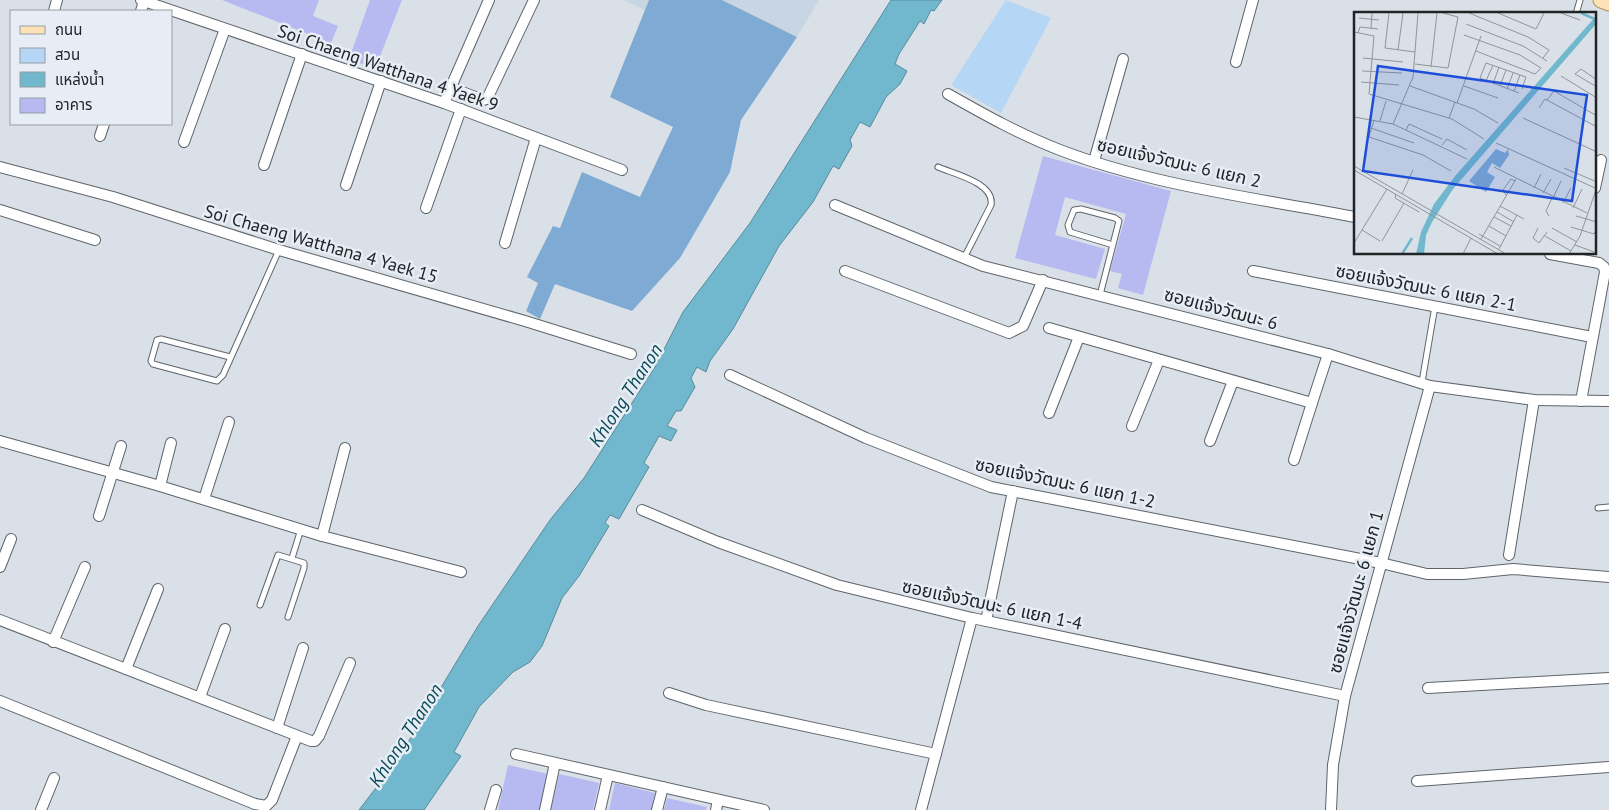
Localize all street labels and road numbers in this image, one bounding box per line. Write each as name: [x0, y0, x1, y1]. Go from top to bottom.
street label: Soi Chaeng Watthana 4 Yaek 9: [275, 19, 502, 116]
street label: ซอยแจ้งวัฒนะ 6 แยก 2: [1095, 132, 1263, 193]
street label: Soi Chaeng Watthana 4 Yaek 15: [202, 199, 441, 288]
street label: ซอยแจ้งวัฒนะ 6 แยก 2-1: [1334, 259, 1518, 316]
street label: ซอยแจ้งวัฒนะ 6: [1162, 282, 1281, 335]
street label: ซอยแจ้งวัฒนะ 6 แยก 1-2: [973, 452, 1157, 513]
street label: ซอยแจ้งวัฒนะ 6 แยก 1: [1323, 508, 1388, 676]
street label: ซอยแจ้งวัฒนะ 6 แยก 1-4: [900, 574, 1085, 635]

